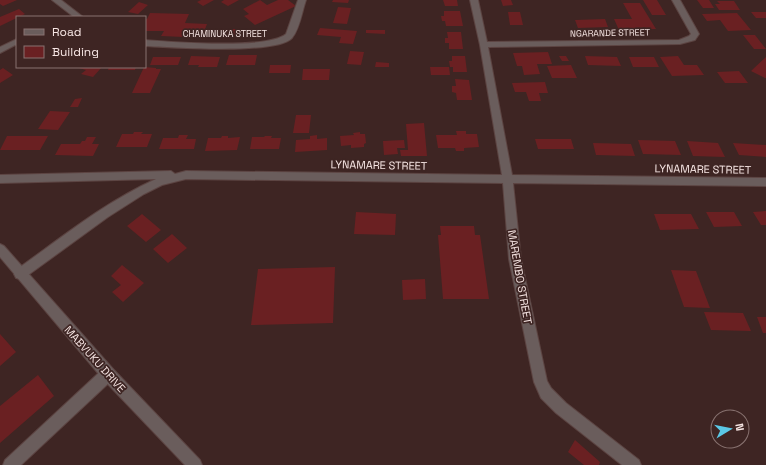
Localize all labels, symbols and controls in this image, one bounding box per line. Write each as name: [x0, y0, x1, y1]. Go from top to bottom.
legend: [16, 16, 146, 68]
text: Road: [52, 24, 81, 40]
street label: NGARANDE STREET: [570, 26, 651, 40]
street label: CHAMINUKA STREET: [183, 28, 268, 40]
text: Building: [52, 44, 99, 60]
street label: LYNAMARE STREET: [331, 157, 428, 173]
street label: LYNAMARE STREET: [655, 161, 752, 177]
street label: MAREMBO STREET: [505, 229, 535, 326]
street label: MABVUKU DRIVE: [62, 323, 128, 395]
north arrow: [710, 409, 750, 449]
text: N: [732, 422, 747, 432]

